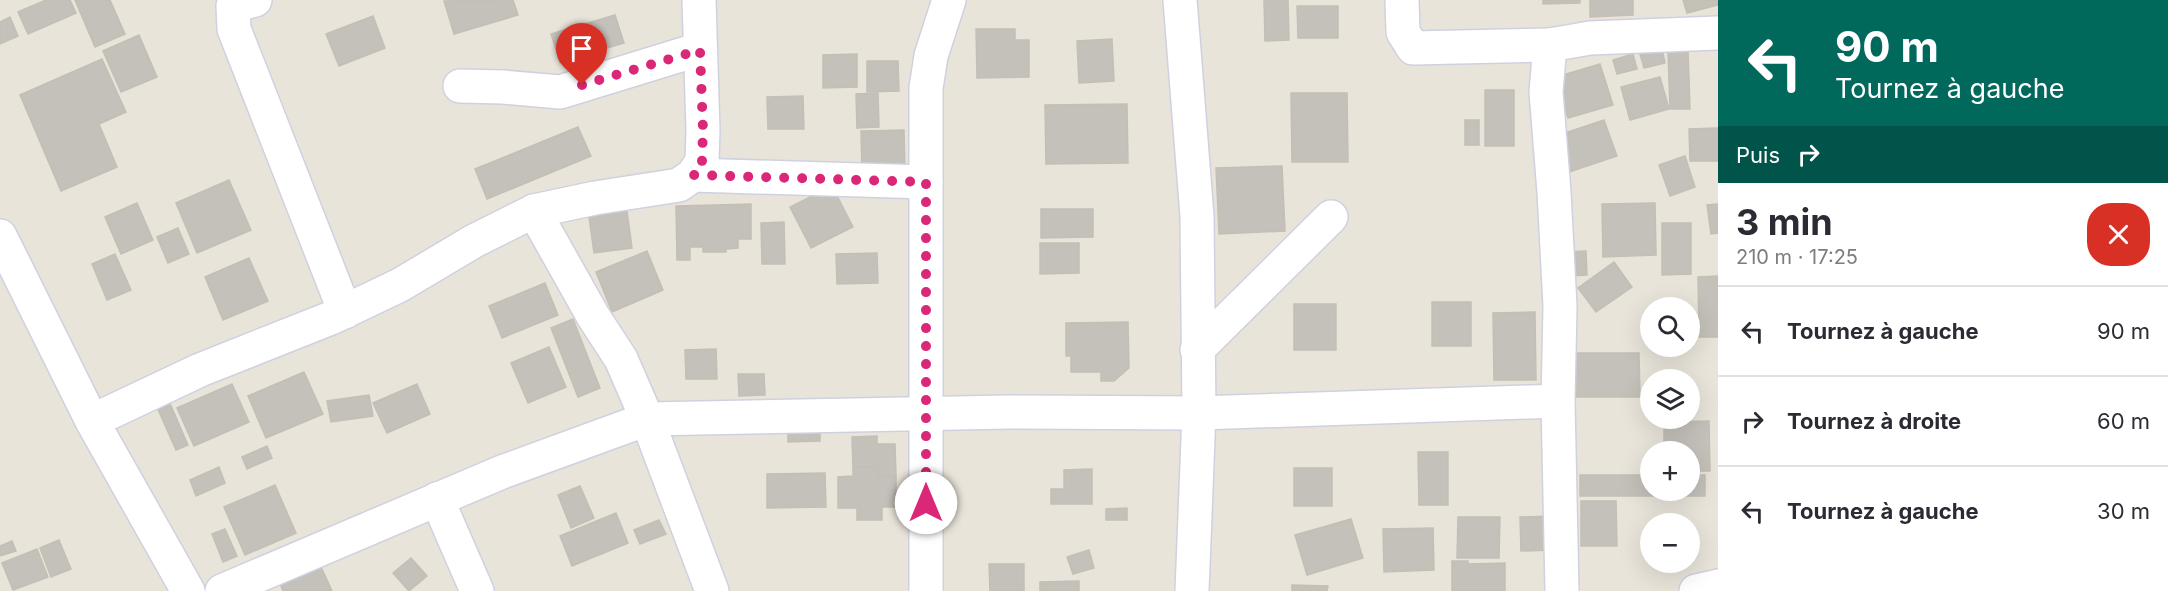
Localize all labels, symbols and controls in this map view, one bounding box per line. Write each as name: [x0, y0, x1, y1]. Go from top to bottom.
text: 90 m: [1835, 21, 1939, 72]
pin: [556, 23, 607, 85]
icon: left: [1736, 24, 1814, 102]
icon: arrive: [565, 32, 598, 65]
text: Tournez à gauche: [1835, 72, 2064, 105]
icon: right: [1792, 138, 1825, 171]
text: Puis: [1736, 142, 1780, 168]
text: 3 min: [1736, 200, 1833, 244]
button: close: [2087, 203, 2150, 266]
text: 210 m · 17:25: [1736, 245, 1858, 269]
map controls: [1640, 297, 1700, 573]
button: search: [1640, 297, 1700, 357]
icon: left: [1736, 315, 1769, 348]
text: Tournez à gauche: [1787, 318, 1979, 344]
text: 90 m: [2097, 318, 2150, 344]
button: layers: [1640, 369, 1700, 429]
icon: right: [1736, 405, 1769, 438]
text: Tournez à droite: [1787, 408, 1961, 434]
text: 60 m: [2097, 408, 2150, 434]
button: +: [1640, 441, 1700, 501]
position arrow: [894, 471, 958, 535]
icon: left: [1736, 495, 1769, 528]
text: Tournez à gauche: [1787, 498, 1979, 524]
text: 30 m: [2097, 498, 2150, 524]
button: −: [1640, 513, 1700, 573]

